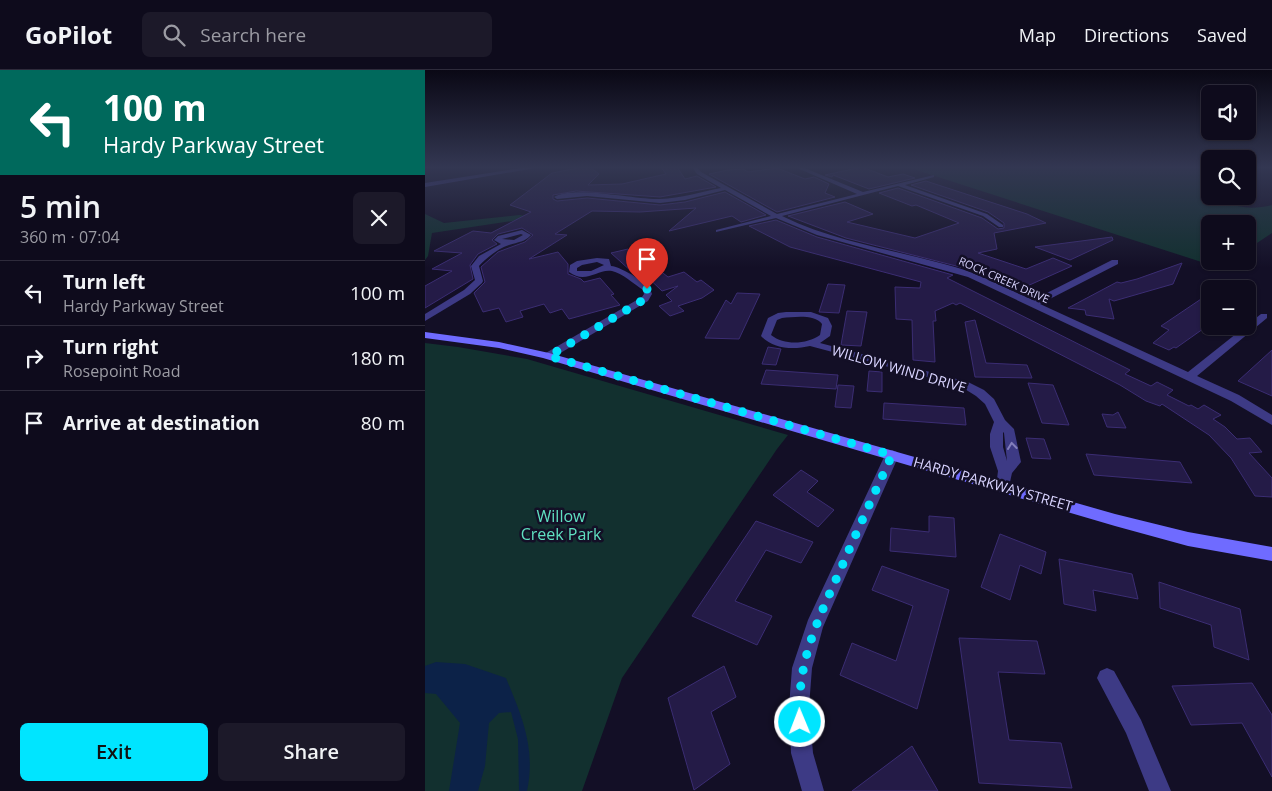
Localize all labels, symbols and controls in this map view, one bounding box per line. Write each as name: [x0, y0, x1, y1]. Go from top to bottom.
search box: [142, 12, 492, 57]
text: GoPilot: [25, 18, 112, 51]
icon: search: [160, 21, 188, 49]
text: Search here: [200, 22, 306, 48]
text: Map: [1019, 23, 1056, 47]
text: Directions: [1084, 23, 1169, 47]
text: Saved: [1197, 23, 1247, 47]
text: 100 m: [103, 84, 207, 131]
map controls: [1201, 85, 1256, 335]
button: sound: [1201, 85, 1256, 140]
icon: left: [20, 90, 85, 155]
text: Hardy Parkway Street: [103, 129, 324, 159]
button: search: [1201, 150, 1256, 205]
text: 5 min: [20, 186, 101, 227]
button: close: [353, 192, 405, 244]
button: +: [1201, 215, 1256, 270]
text: 360 m · 07:04: [20, 226, 120, 248]
pin: [626, 238, 668, 289]
icon: arrive: [633, 245, 661, 273]
street label: ROCK CREEK DRIVE: [956, 253, 1052, 306]
text: Turn left: [63, 269, 145, 295]
icon: left: [20, 279, 48, 307]
text: 100 m: [350, 280, 405, 306]
button: −: [1201, 280, 1256, 335]
text: Hardy Parkway Street: [63, 295, 224, 317]
text: Turn right: [63, 334, 158, 360]
street label: WILLOW WIND DRIVE: [830, 340, 969, 397]
icon: right: [20, 344, 48, 372]
text: 180 m: [350, 345, 405, 371]
text: Rosepoint Road: [63, 360, 180, 382]
icon: arrive: [20, 409, 48, 437]
text: Arrive at destination: [63, 410, 260, 436]
text: 80 m: [361, 410, 405, 436]
one-way arrow: [1007, 442, 1018, 450]
street label: HARDY PARKWAY STREET: [911, 452, 1075, 515]
park label: Willow Creek Park: [521, 505, 602, 545]
position arrow: [773, 695, 825, 747]
button: Exit: [20, 723, 208, 781]
button: Share: [218, 723, 405, 781]

